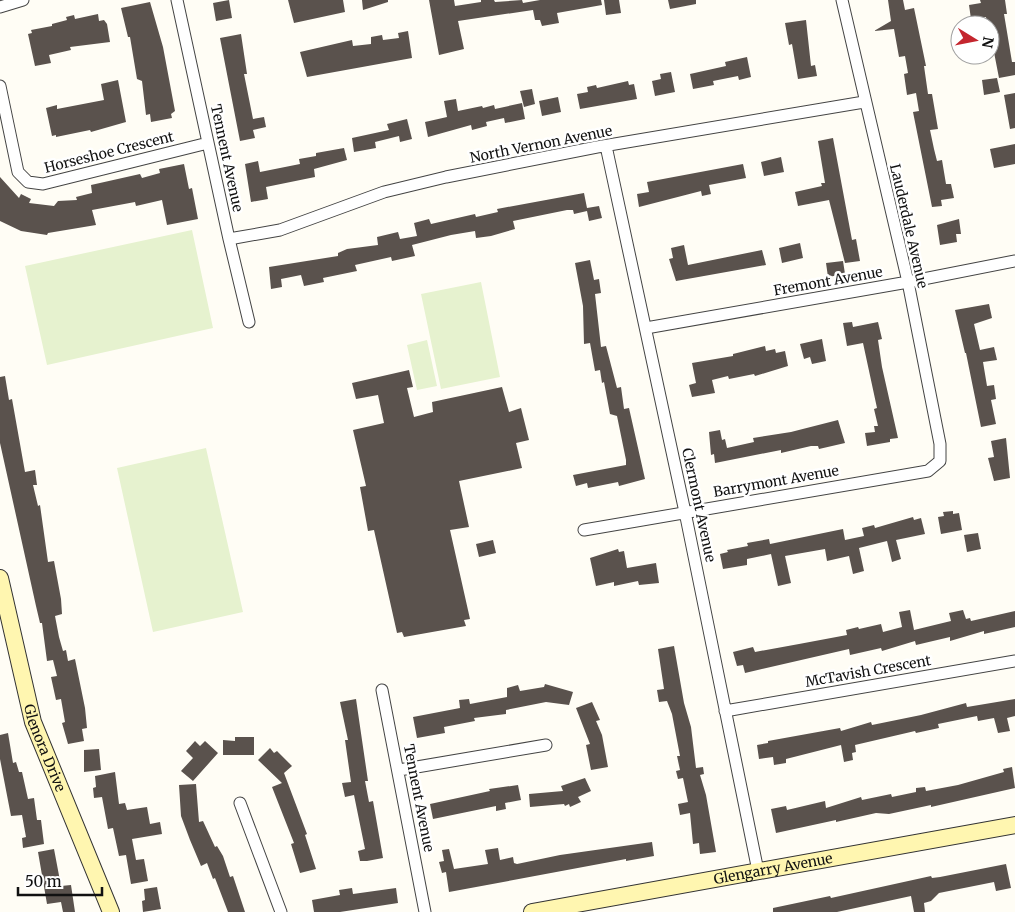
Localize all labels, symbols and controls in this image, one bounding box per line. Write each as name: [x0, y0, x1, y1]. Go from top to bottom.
north arrow: [950, 15, 1000, 65]
text: N: [978, 35, 998, 49]
street label: Tennent Avenue: [207, 103, 247, 213]
street label: North Vernon Avenue: [468, 121, 614, 167]
street label: Horseshoe Crescent: [42, 127, 176, 177]
street label: Lauderdale Avenue: [886, 162, 932, 290]
street label: Fremont Avenue: [772, 263, 884, 299]
street label: Clermont Avenue: [678, 446, 720, 564]
street label: Barrymont Avenue: [712, 461, 840, 501]
street label: McTavish Crescent: [804, 651, 933, 691]
street label: Glenora Drive: [20, 702, 70, 794]
street label: Tennent Avenue: [400, 743, 438, 853]
street label: Glengarry Avenue: [712, 849, 834, 888]
scale bar: [18, 864, 101, 896]
text: 50 m: [25, 872, 62, 891]

